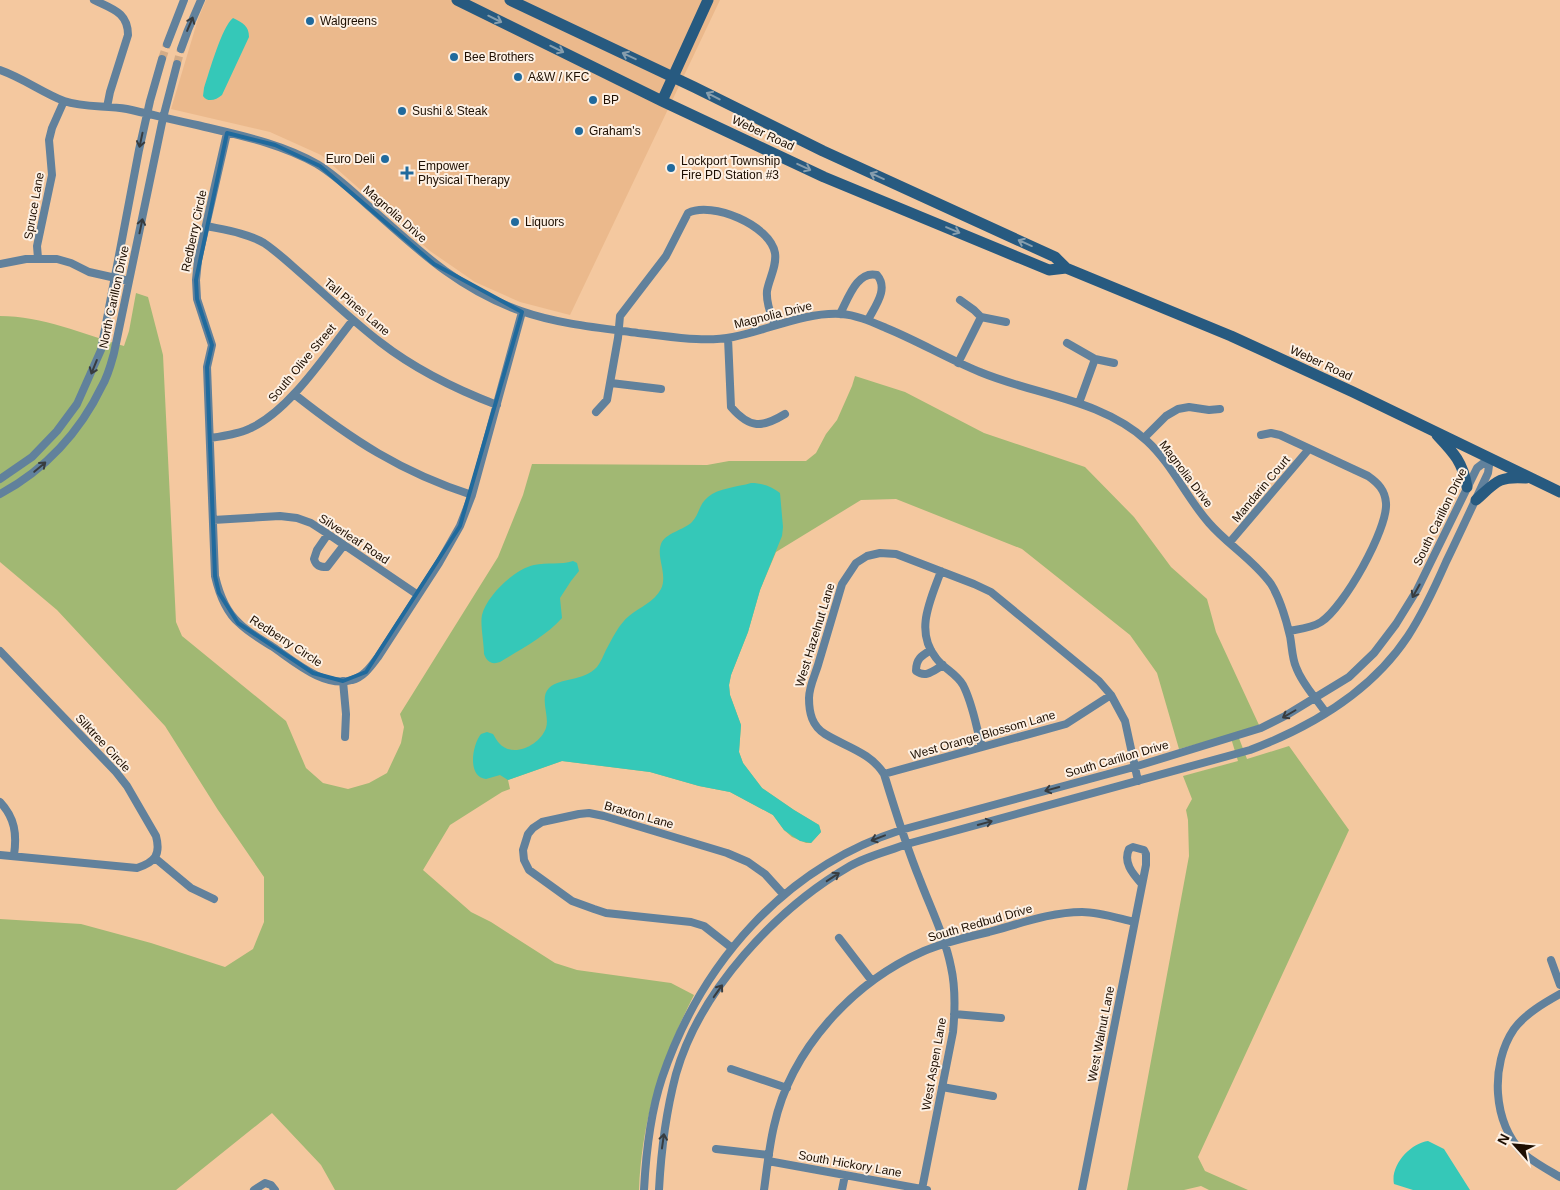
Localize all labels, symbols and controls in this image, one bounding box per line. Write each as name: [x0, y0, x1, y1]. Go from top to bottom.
place label: Walgreens: [320, 14, 377, 28]
marker: Walgreens: [304, 15, 316, 27]
one-way arrow: [487, 15, 502, 24]
one-way arrow: [186, 17, 196, 32]
one-way arrow: [549, 45, 564, 54]
place label: Bee Brothers: [464, 50, 534, 64]
marker: Bee Brothers: [448, 51, 460, 63]
one-way arrow: [622, 51, 637, 60]
place label: A&W / KFC: [528, 70, 590, 84]
marker: A&W / KFC: [512, 71, 524, 83]
one-way arrow: [706, 91, 721, 100]
place label: BP: [603, 93, 619, 107]
marker: BP: [587, 94, 599, 106]
place label: Sushi & Steak: [412, 104, 488, 118]
marker: Sushi & Steak: [396, 105, 408, 117]
street label: Weber Road: [730, 112, 796, 154]
place label: Graham's: [589, 124, 641, 138]
marker: Graham's: [573, 125, 585, 137]
one-way arrow: [136, 131, 146, 147]
place label: Euro Deli: [326, 152, 375, 166]
marker: Euro Deli: [379, 153, 391, 165]
place label: Lockport Township Fire PD Station #3: [681, 154, 780, 182]
place label: Empower Physical Therapy: [418, 159, 510, 187]
marker: Lockport Township Fire PD Station #3: [665, 162, 677, 174]
one-way arrow: [796, 162, 811, 172]
marker: Empower Physical Therapy: [400, 166, 414, 180]
one-way arrow: [870, 170, 885, 180]
street label: Spruce Lane: [21, 171, 47, 241]
street label: Magnolia Drive: [360, 182, 430, 246]
street label: Redberry Circle: [178, 188, 210, 273]
place label: Liquors: [525, 215, 564, 229]
marker: Liquors: [509, 216, 521, 228]
one-way arrow: [137, 219, 146, 235]
one-way arrow: [945, 226, 960, 236]
one-way arrow: [1018, 238, 1033, 247]
street label: North Carillon Drive: [96, 244, 132, 350]
street label: Tall Pines Lane: [321, 275, 393, 339]
street label: Magnolia Drive: [732, 298, 814, 331]
street label: South Olive Street: [265, 321, 339, 405]
street label: Weber Road: [1288, 342, 1354, 384]
one-way arrow: [89, 359, 98, 374]
street label: Magnolia Drive: [1156, 438, 1216, 510]
street label: Mandarin Court: [1229, 452, 1293, 525]
one-way arrow: [33, 461, 46, 472]
street label: South Carillon Drive: [1410, 466, 1470, 568]
street label: Silverleaf Road: [316, 511, 392, 567]
street label: West Hazelnut Lane: [793, 581, 838, 689]
one-way arrow: [1410, 583, 1420, 597]
street label: Redberry Circle: [247, 612, 325, 670]
street label: West Orange Blossom Lane: [909, 708, 1057, 762]
one-way arrow: [1283, 709, 1297, 719]
street label: Silktree Circle: [73, 711, 134, 775]
street label: South Carillon Drive: [1064, 737, 1171, 780]
one-way arrow: [1044, 785, 1060, 795]
street label: Braxton Lane: [603, 798, 676, 832]
one-way arrow: [977, 817, 993, 827]
one-way arrow: [871, 834, 886, 843]
one-way arrow: [826, 872, 840, 883]
street label: South Redbud Drive: [926, 901, 1034, 945]
one-way arrow: [713, 984, 723, 998]
street label: West Walnut Lane: [1085, 985, 1117, 1083]
street label: West Aspen Lane: [919, 1016, 949, 1111]
north arrow: [1490, 1120, 1540, 1170]
text: N: [1494, 1131, 1513, 1147]
one-way arrow: [659, 1134, 669, 1150]
street label: South Hickory Lane: [797, 1148, 903, 1180]

